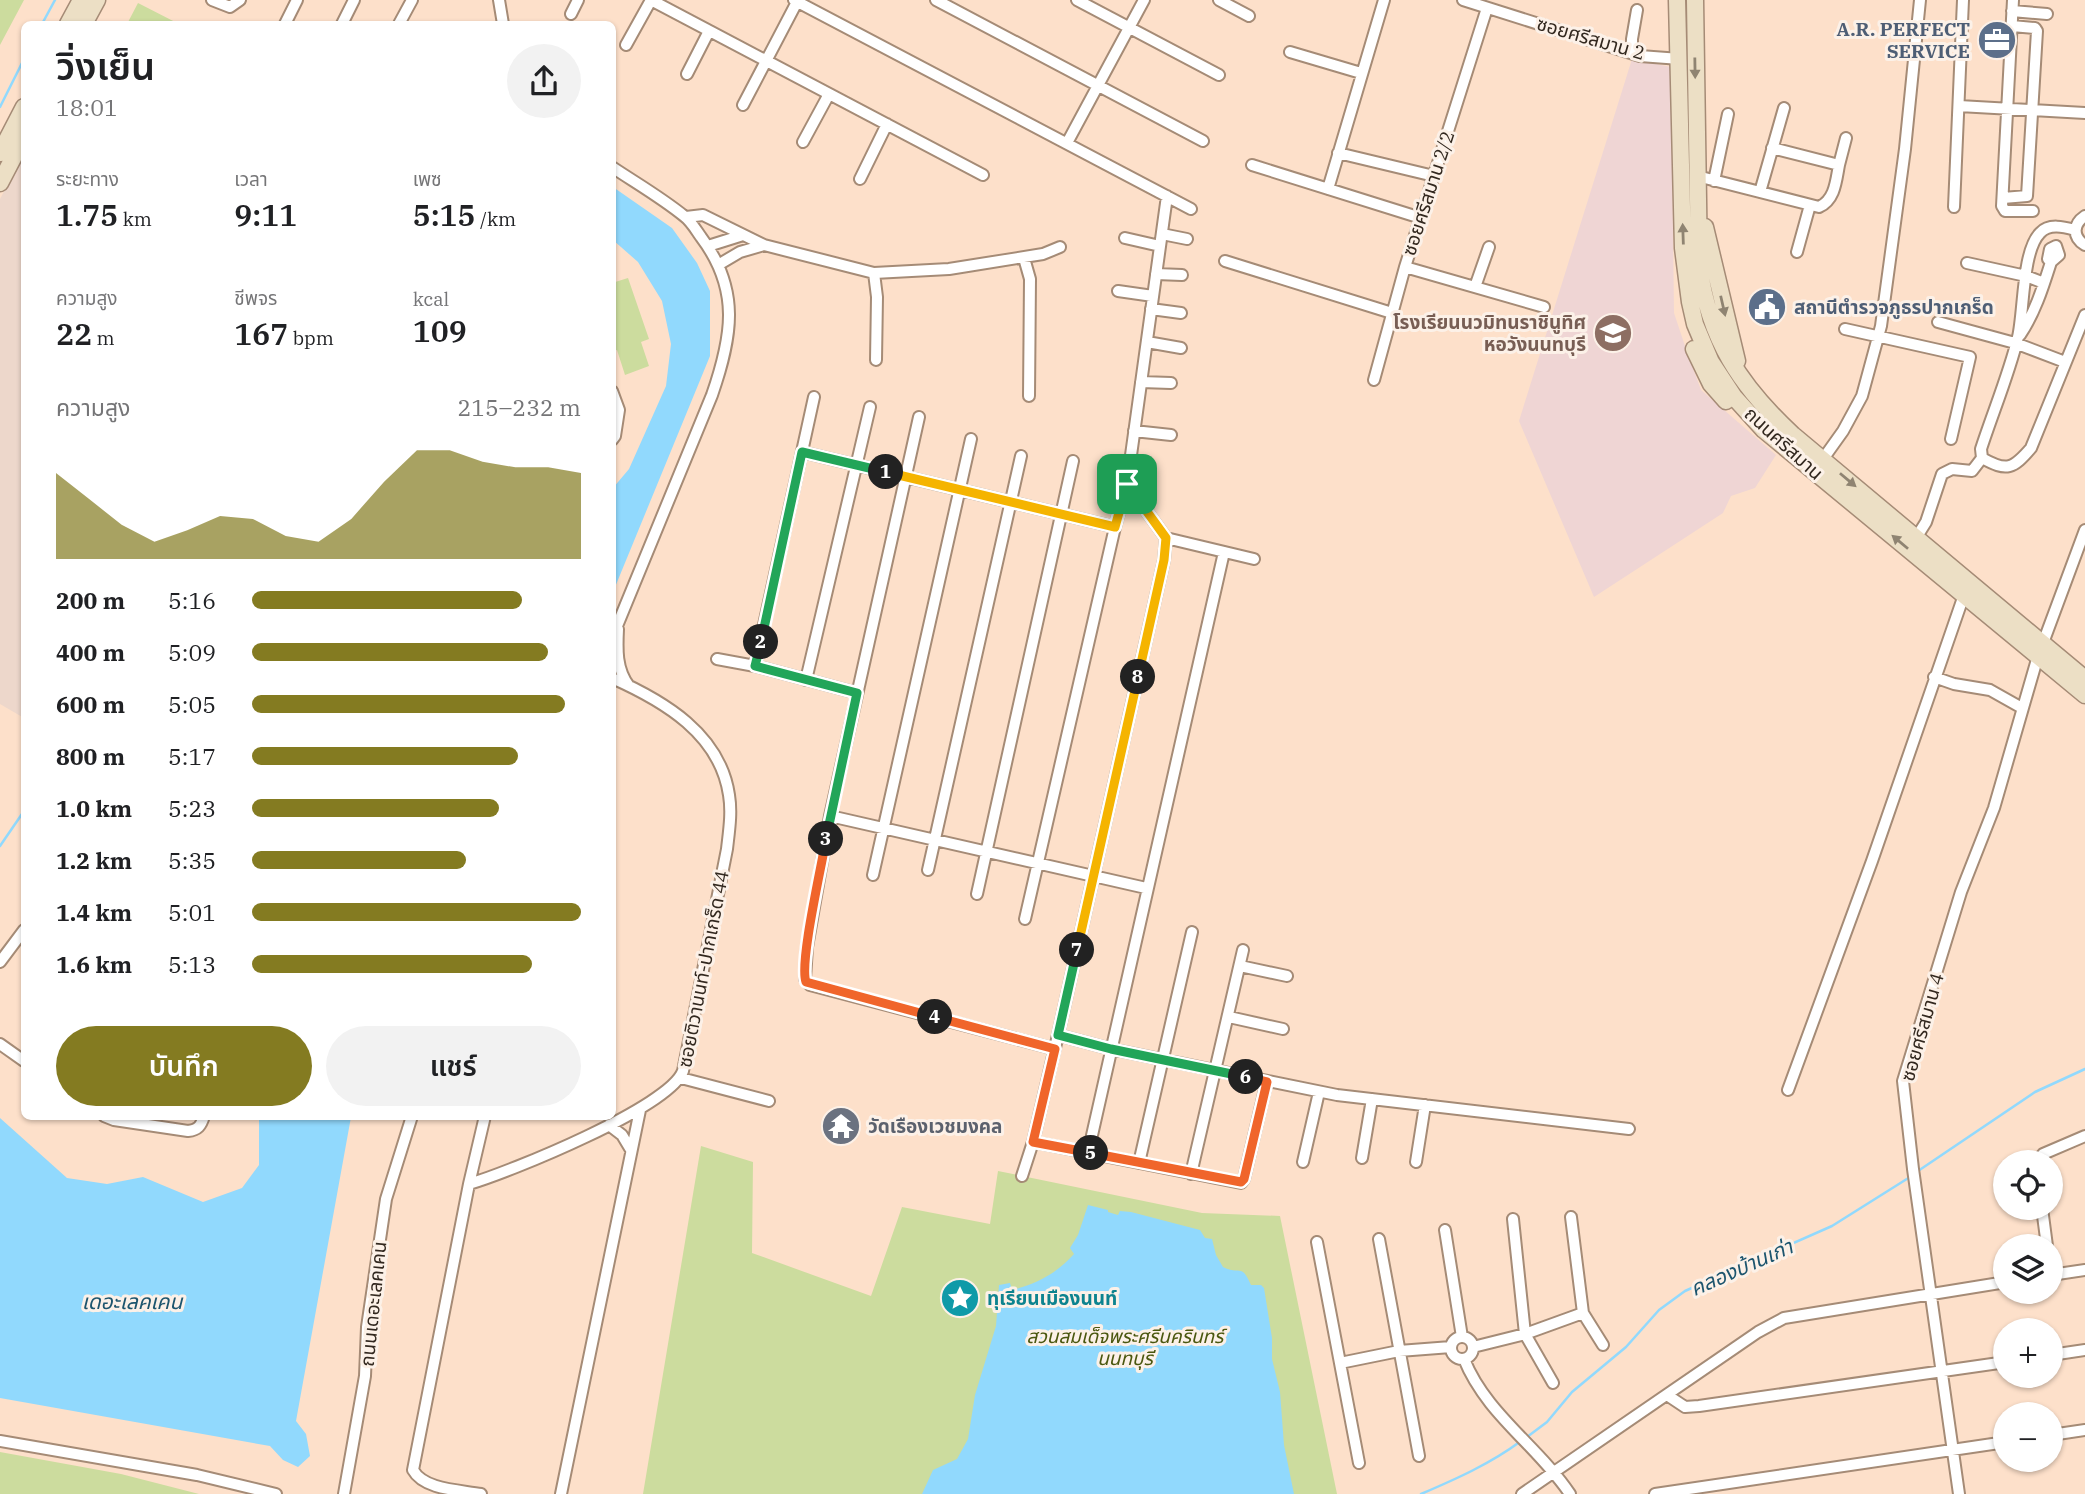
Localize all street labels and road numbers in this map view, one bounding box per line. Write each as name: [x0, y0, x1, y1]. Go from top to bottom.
street label: ซอยศรีสมาน 2: [1534, 11, 1648, 65]
street label: ซอยศรีสมาน 2/2: [1396, 127, 1460, 259]
street label: ถนนศรีสมาน: [1740, 401, 1828, 485]
street label: ซอยติวานนท์-ปากเกร็ด 44: [672, 869, 734, 1069]
street label: ซอยศรีสมาน 4: [1895, 970, 1949, 1084]
street label: ถนนเดอะเลคเคน: [354, 1240, 392, 1368]

